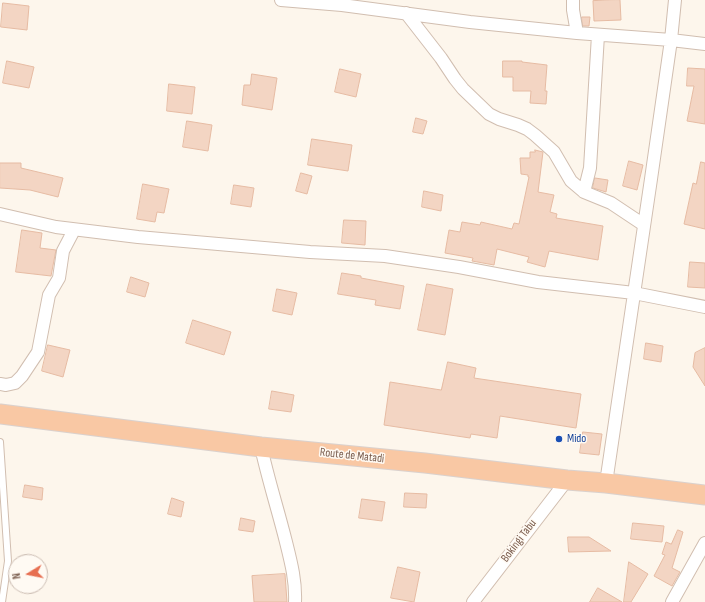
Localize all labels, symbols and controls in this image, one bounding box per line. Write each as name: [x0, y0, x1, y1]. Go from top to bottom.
place label: Mido: [567, 432, 586, 446]
marker: Mido: [554, 434, 564, 444]
street label: Route de Matadi: [319, 445, 385, 467]
street label: Bokingi Tabu: [498, 517, 540, 565]
north arrow: [8, 554, 48, 594]
text: N: [10, 572, 24, 580]

